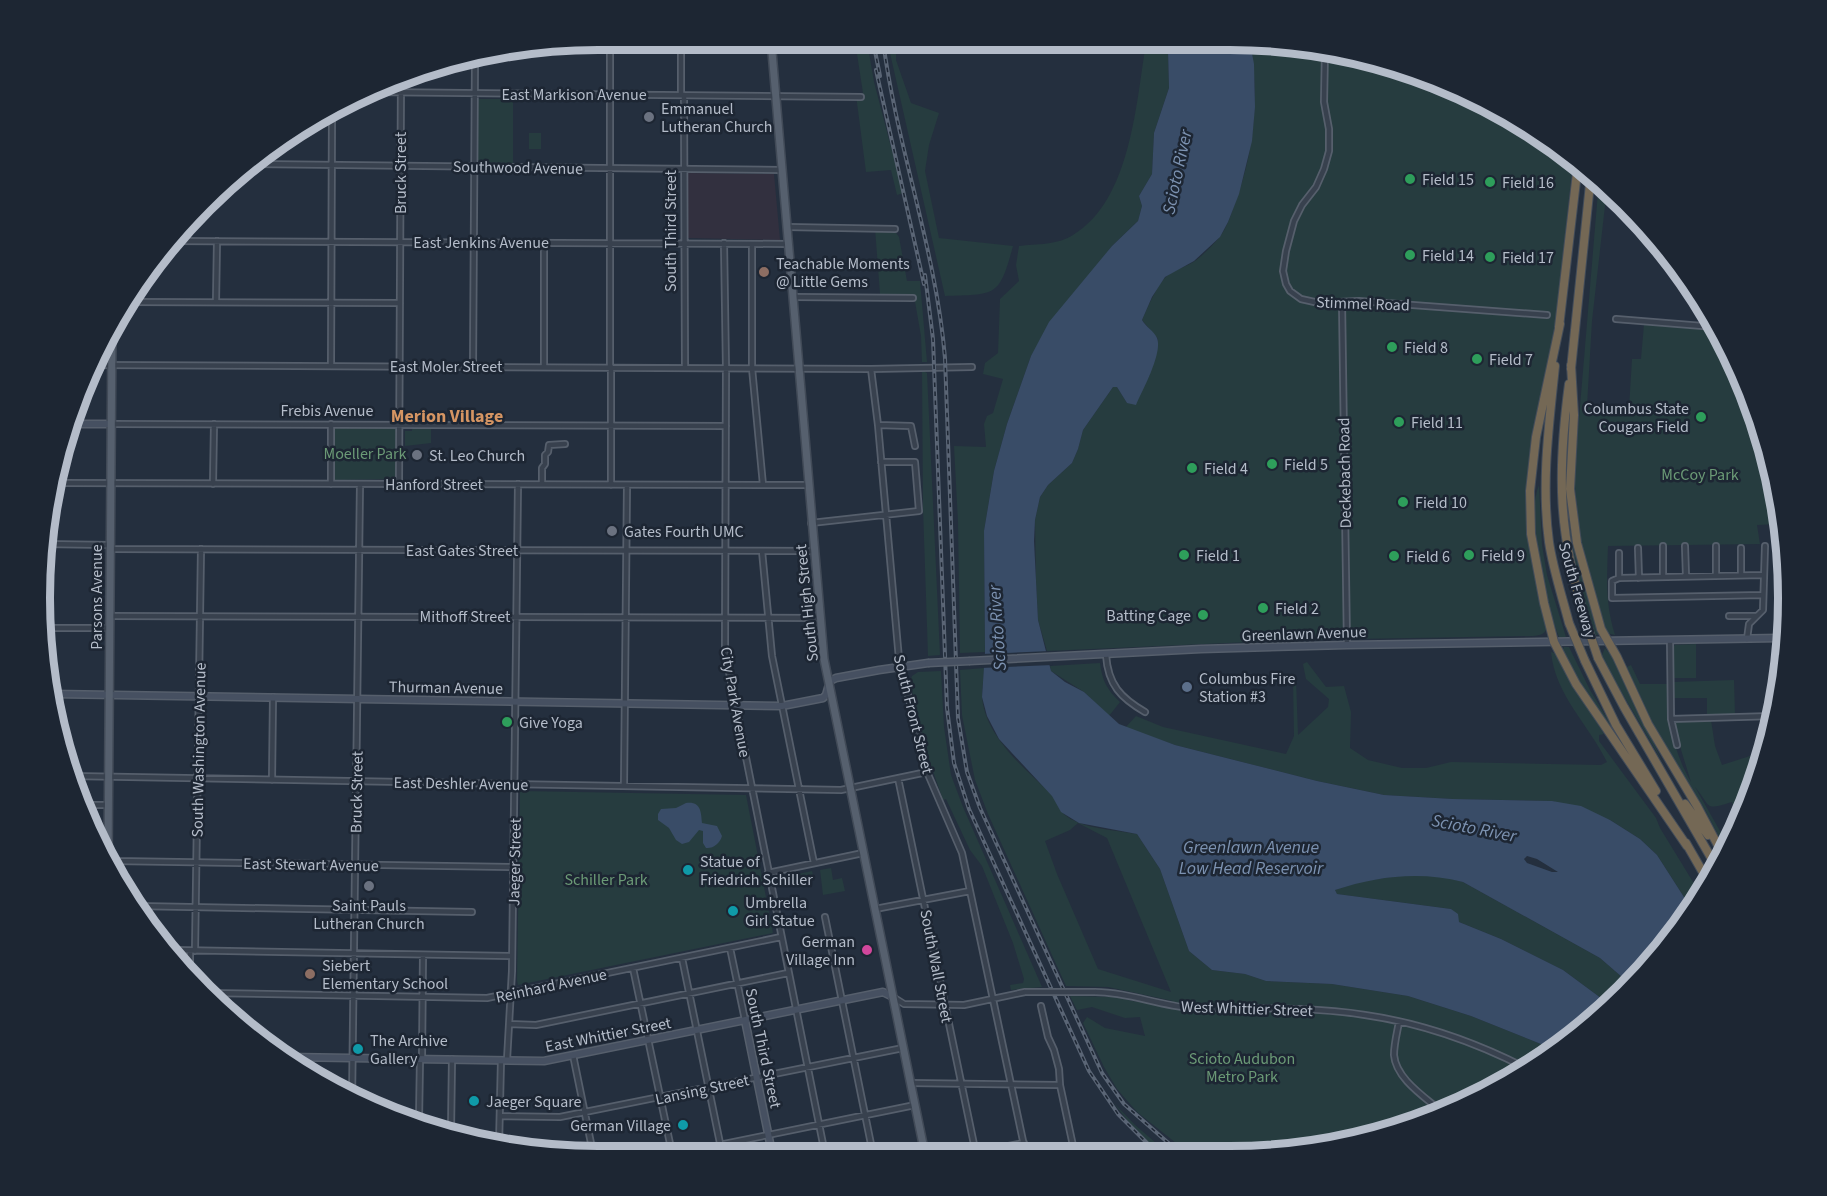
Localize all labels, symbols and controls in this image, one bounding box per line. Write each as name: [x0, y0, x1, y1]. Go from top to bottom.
street label: East Markison Avenue: [501, 84, 647, 106]
place label: Emmanuel Lutheran Church: [661, 98, 773, 138]
marker: Emmanuel Lutheran Church: [642, 110, 656, 124]
water label: Scioto River: [1156, 127, 1199, 217]
street label: Bruck Street: [390, 131, 412, 214]
street label: Southwood Avenue: [453, 156, 583, 180]
street label: South Third Street: [660, 169, 682, 292]
place label: Field 15: [1422, 169, 1474, 191]
marker: Field 15: [1403, 172, 1417, 186]
place label: Field 16: [1502, 172, 1554, 194]
marker: Field 16: [1483, 175, 1497, 189]
street label: East Jenkins Avenue: [413, 232, 549, 254]
place label: Field 14: [1422, 245, 1474, 267]
place label: Field 17: [1502, 247, 1554, 269]
marker: Field 14: [1403, 248, 1417, 262]
marker: Field 17: [1483, 250, 1497, 264]
place label: Teachable Moments @ Little Gems: [776, 253, 910, 293]
marker: Teachable Moments @ Little Gems: [757, 265, 771, 279]
street label: Stimmel Road: [1316, 291, 1410, 317]
place label: Field 8: [1404, 337, 1448, 359]
marker: Field 8: [1385, 340, 1399, 354]
place label: Field 7: [1489, 349, 1533, 371]
marker: Field 7: [1470, 352, 1484, 366]
street label: East Moler Street: [390, 356, 503, 378]
place label: Columbus State Cougars Field: [1583, 398, 1689, 438]
street label: Frebis Avenue: [281, 400, 374, 422]
district label: Merion Village: [391, 404, 503, 429]
marker: Columbus State Cougars Field: [1694, 410, 1708, 424]
place label: Field 11: [1411, 412, 1463, 434]
marker: Field 11: [1392, 415, 1406, 429]
street label: Deckebach Road: [1333, 417, 1357, 529]
park label: Moeller Park: [324, 443, 407, 465]
place label: St. Leo Church: [429, 445, 525, 467]
marker: St. Leo Church: [410, 448, 424, 462]
place label: Field 5: [1284, 454, 1328, 476]
marker: Field 5: [1265, 457, 1279, 471]
place label: Field 4: [1204, 458, 1248, 480]
marker: Field 4: [1185, 461, 1199, 475]
park label: McCoy Park: [1661, 464, 1739, 486]
street label: Hanford Street: [385, 474, 484, 496]
place label: Field 10: [1415, 492, 1467, 514]
marker: Field 10: [1396, 495, 1410, 509]
place label: Gates Fourth UMC: [624, 521, 744, 543]
marker: Gates Fourth UMC: [605, 524, 619, 538]
street label: East Gates Street: [406, 540, 519, 562]
street label: South Freeway: [1553, 540, 1601, 641]
street label: South High Street: [790, 543, 824, 663]
street label: Parsons Avenue: [86, 544, 108, 650]
place label: Field 1: [1196, 545, 1240, 567]
place label: Field 9: [1481, 545, 1525, 567]
place label: Field 6: [1406, 546, 1450, 568]
marker: Field 1: [1177, 548, 1191, 562]
marker: Field 9: [1462, 548, 1476, 562]
marker: Field 6: [1387, 549, 1401, 563]
water label: Scioto River: [982, 583, 1013, 672]
place label: Field 2: [1275, 598, 1319, 620]
marker: Field 2: [1256, 601, 1270, 615]
place label: Batting Cage: [1106, 605, 1191, 627]
street label: Mithoff Street: [420, 606, 511, 628]
marker: Batting Cage: [1196, 608, 1210, 622]
street label: Greenlawn Avenue: [1241, 621, 1367, 647]
street label: City Park Avenue: [714, 645, 756, 759]
street label: South Front Street: [888, 652, 939, 777]
street label: South Washington Avenue: [186, 662, 212, 838]
place label: Columbus Fire Station #3: [1199, 668, 1296, 708]
street label: Thurman Avenue: [389, 676, 503, 700]
marker: Columbus Fire Station #3: [1180, 680, 1194, 694]
place label: Give Yoga: [519, 712, 583, 734]
marker: Give Yoga: [500, 715, 514, 729]
street label: Bruck Street: [345, 750, 369, 833]
street label: East Deshler Avenue: [393, 772, 529, 796]
water label: Scioto River: [1429, 808, 1519, 849]
street label: Jaeger Street: [503, 817, 527, 906]
water label: Greenlawn Avenue Low Head Reservoir: [1179, 835, 1324, 881]
place label: Statue of Friedrich Schiller: [700, 851, 813, 891]
street label: East Stewart Avenue: [243, 853, 379, 877]
marker: Statue of Friedrich Schiller: [681, 863, 695, 877]
park label: Schiller Park: [564, 869, 648, 891]
marker: Saint Pauls Lutheran Church: [362, 879, 376, 893]
place label: Umbrella Girl Statue: [745, 892, 815, 932]
place label: Saint Pauls Lutheran Church: [313, 895, 425, 935]
marker: Umbrella Girl Statue: [726, 904, 740, 918]
street label: South Wall Street: [914, 908, 958, 1025]
place label: German Village Inn: [786, 931, 855, 971]
marker: German Village Inn: [860, 943, 874, 957]
place label: Siebert Elementary School: [322, 955, 448, 995]
street label: Reinhard Avenue: [494, 963, 609, 1008]
marker: Siebert Elementary School: [303, 967, 317, 981]
street label: South Third Street: [740, 986, 787, 1111]
street label: West Whittier Street: [1181, 996, 1314, 1022]
street label: East Whittier Street: [543, 1012, 674, 1058]
place label: The Archive Gallery: [370, 1030, 448, 1070]
marker: The Archive Gallery: [351, 1042, 365, 1056]
park label: Scioto Audubon Metro Park: [1189, 1048, 1295, 1088]
street label: Lansing Street: [653, 1069, 752, 1111]
place label: Jaeger Square: [486, 1091, 582, 1113]
marker: Jaeger Square: [467, 1094, 481, 1108]
place label: German Village: [570, 1115, 671, 1137]
marker: German Village: [676, 1118, 690, 1132]

